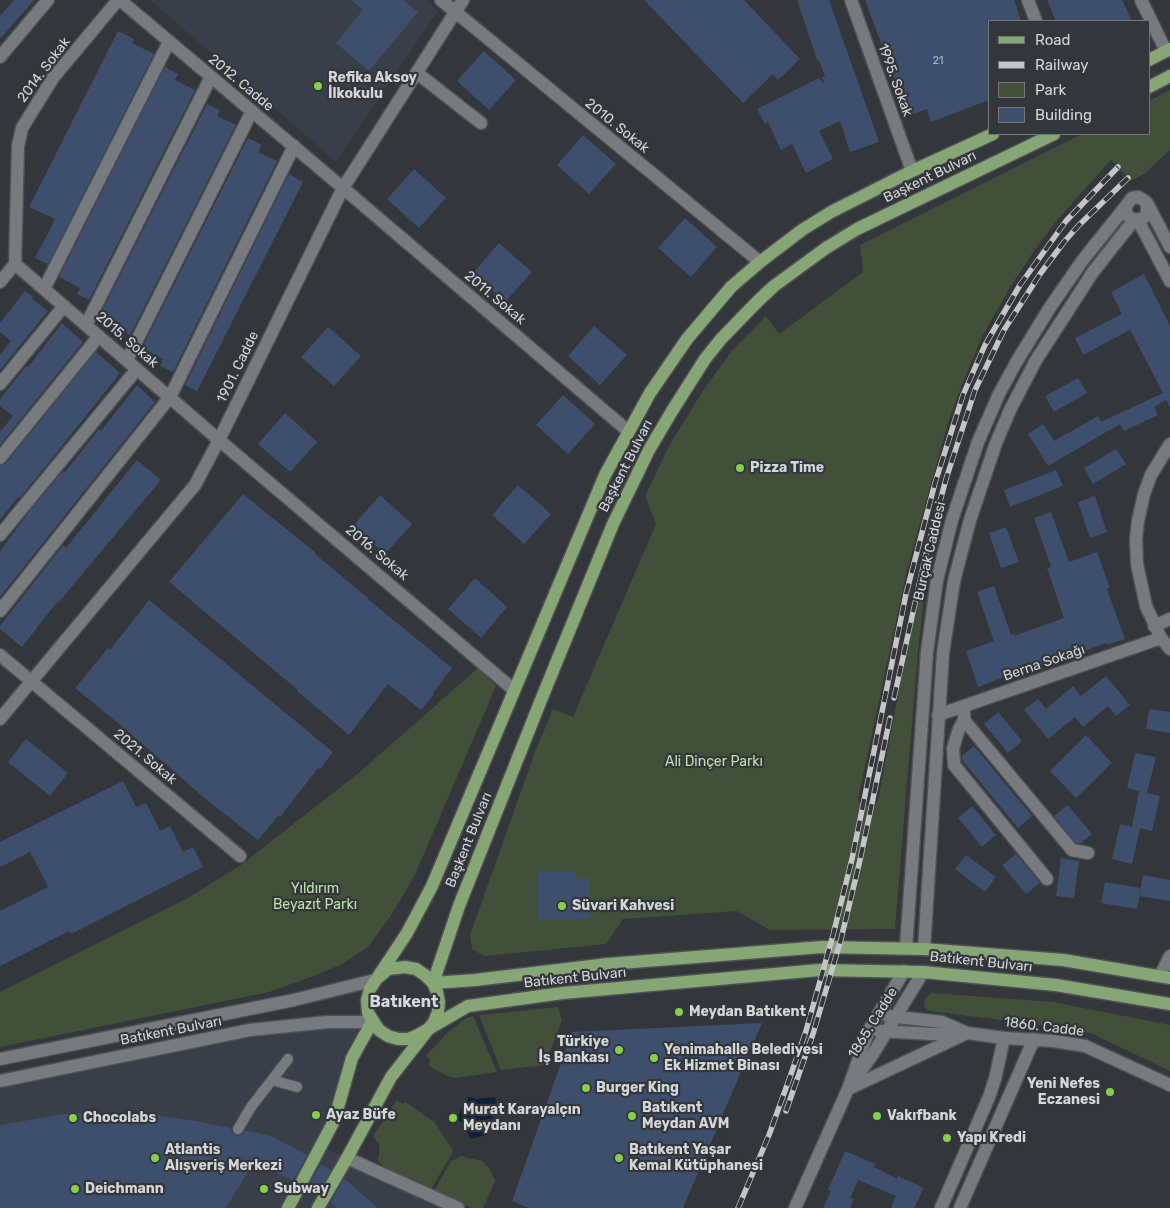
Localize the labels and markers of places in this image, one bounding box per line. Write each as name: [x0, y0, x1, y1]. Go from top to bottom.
place label: Refika Aksoy İlkokulu: [328, 70, 417, 102]
marker: Refika Aksoy İlkokulu: [312, 80, 324, 92]
place label: Pizza Time: [750, 460, 824, 476]
marker: Pizza Time: [734, 462, 746, 474]
place label: Süvari Kahvesi: [572, 898, 674, 914]
marker: Süvari Kahvesi: [556, 900, 568, 912]
place label: Meydan Batıkent: [689, 1004, 806, 1020]
marker: Meydan Batıkent: [673, 1006, 685, 1018]
place label: Türkiye İş Bankası: [539, 1034, 609, 1066]
place label: Yenimahalle Belediyesi Ek Hizmet Binası: [664, 1042, 823, 1074]
marker: Türkiye İş Bankası: [613, 1044, 625, 1056]
marker: Yenimahalle Belediyesi Ek Hizmet Binası: [648, 1052, 660, 1064]
place label: Yeni Nefes Eczanesi: [1027, 1076, 1100, 1108]
place label: Burger King: [596, 1080, 679, 1096]
marker: Burger King: [580, 1082, 592, 1094]
marker: Yeni Nefes Eczanesi: [1104, 1086, 1116, 1098]
place label: Batıkent Meydan AVM: [642, 1100, 729, 1132]
place label: Murat Karayalçın Meydanı: [463, 1102, 581, 1134]
place label: Ayaz Büfe: [326, 1107, 396, 1123]
place label: Vakıfbank: [887, 1108, 957, 1124]
marker: Ayaz Büfe: [310, 1109, 322, 1121]
place label: Chocolabs: [83, 1110, 156, 1126]
marker: Batıkent Meydan AVM: [626, 1110, 638, 1122]
marker: Vakıfbank: [871, 1110, 883, 1122]
marker: Chocolabs: [67, 1112, 79, 1124]
marker: Murat Karayalçın Meydanı: [447, 1112, 459, 1124]
place label: Yapı Kredi: [957, 1130, 1026, 1146]
marker: Yapı Kredi: [941, 1132, 953, 1144]
place label: Atlantis Alışveriş Merkezi: [165, 1142, 282, 1174]
place label: Batıkent Yaşar Kemal Kütüphanesi: [629, 1142, 763, 1174]
marker: Atlantis Alışveriş Merkezi: [149, 1152, 161, 1164]
marker: Batıkent Yaşar Kemal Kütüphanesi: [613, 1152, 625, 1164]
place label: Deichmann: [85, 1181, 164, 1197]
place label: Subway: [274, 1181, 329, 1197]
marker: Deichmann: [69, 1183, 81, 1195]
marker: Subway: [258, 1183, 270, 1195]

